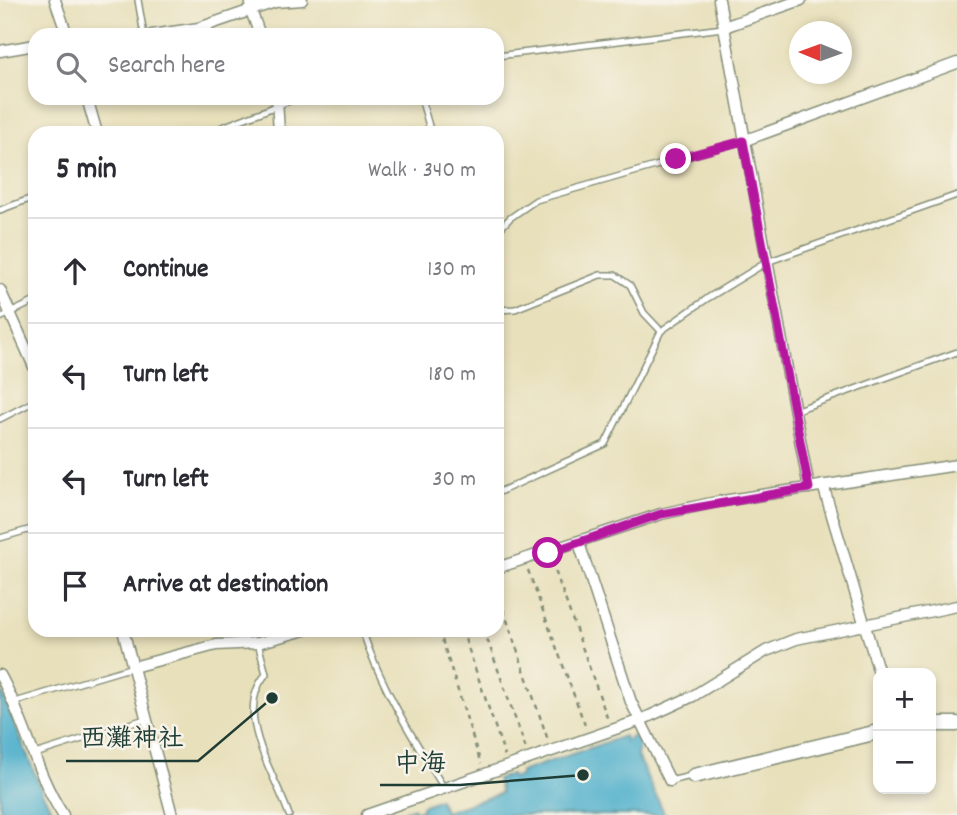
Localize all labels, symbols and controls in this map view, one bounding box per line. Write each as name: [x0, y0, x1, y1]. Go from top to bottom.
north arrow: [789, 21, 852, 84]
search box: [28, 28, 504, 105]
icon: search: [52, 48, 90, 86]
text: Search here: [108, 48, 226, 85]
route end: [660, 143, 691, 174]
text: 5 min: [56, 150, 117, 193]
text: Walk · 340 m: [368, 155, 476, 188]
icon: ahead: [56, 252, 94, 290]
text: Continue: [123, 252, 208, 289]
text: 130 m: [427, 254, 476, 287]
icon: left: [56, 357, 94, 395]
text: Turn left: [123, 357, 209, 394]
text: 180 m: [428, 359, 476, 392]
icon: left: [56, 462, 94, 500]
text: Turn left: [123, 462, 209, 499]
text: 30 m: [432, 464, 476, 497]
route start: [532, 537, 563, 568]
icon: arrive: [56, 567, 94, 605]
text: Arrive at destination: [123, 567, 328, 604]
map controls: [873, 668, 936, 794]
button: +: [873, 668, 936, 731]
callout: 西灘神社: [66, 714, 198, 761]
text: 西灘神社: [80, 722, 184, 759]
button: −: [873, 731, 936, 794]
callout: 中海: [380, 738, 460, 785]
text: 中海: [394, 747, 446, 784]

